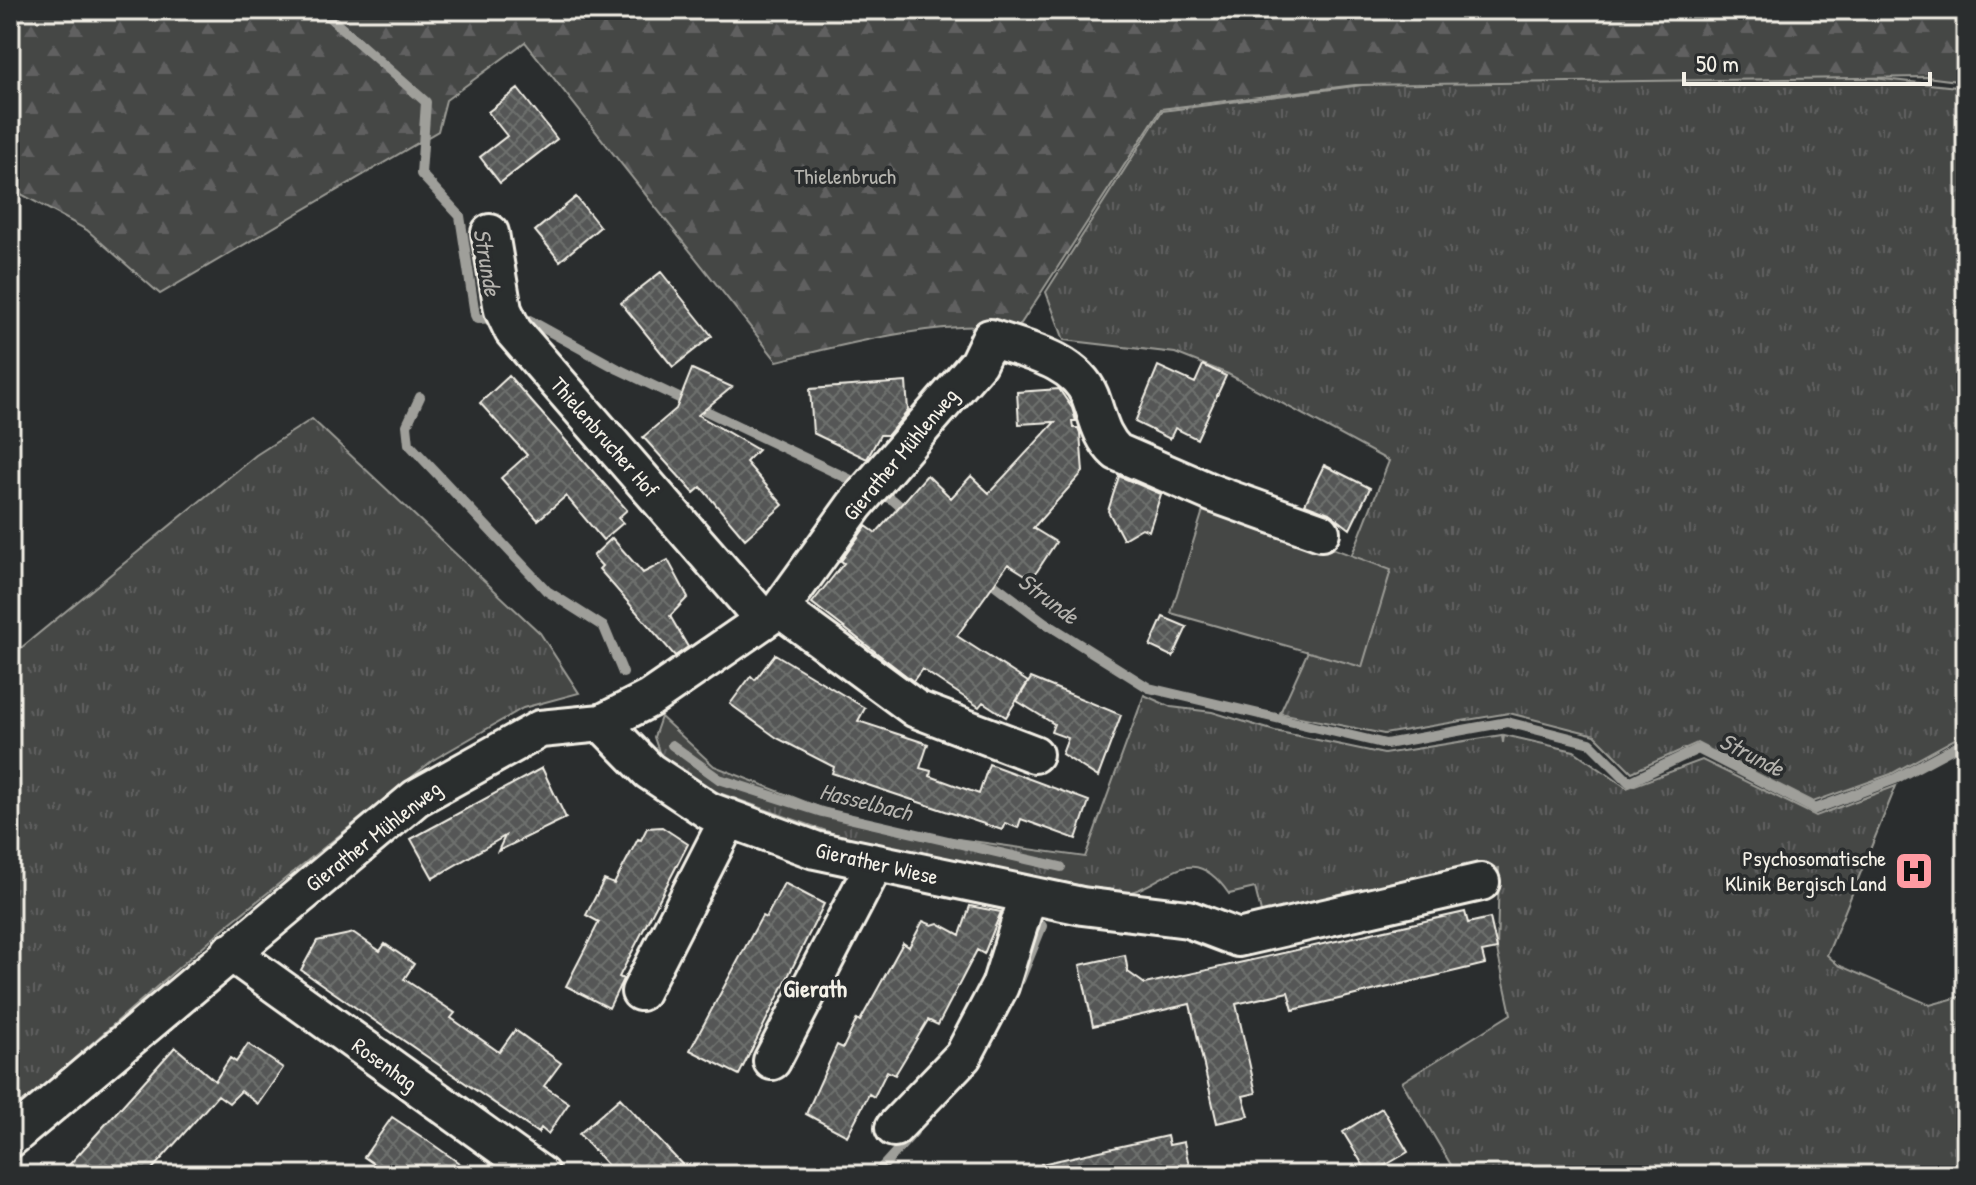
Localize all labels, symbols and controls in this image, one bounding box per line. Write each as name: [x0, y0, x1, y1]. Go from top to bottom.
scale bar: [1684, 36, 1930, 86]
text: 50 m: [1696, 47, 1739, 79]
park label: Thielenbruch: [794, 161, 896, 191]
water label: Strunde: [466, 226, 510, 300]
street label: Thielenbrucher Hof: [544, 370, 666, 504]
street label: Gierather Mühlenweg: [836, 381, 964, 527]
water label: Strunde: [1012, 565, 1087, 632]
water label: Strunde: [1714, 724, 1791, 784]
street label: Gierather Mühlenweg: [299, 773, 447, 899]
water label: Hasselbach: [817, 774, 917, 828]
street label: Gierather Wiese: [813, 834, 941, 892]
place label: Psychosomatische Klinik Bergisch Land: [1725, 843, 1886, 898]
hospital icon: Psychosomatische Klinik Bergisch Land: [1893, 850, 1935, 892]
district label: Gierath: [783, 972, 847, 1004]
street label: Rosenhag: [346, 1030, 424, 1098]

